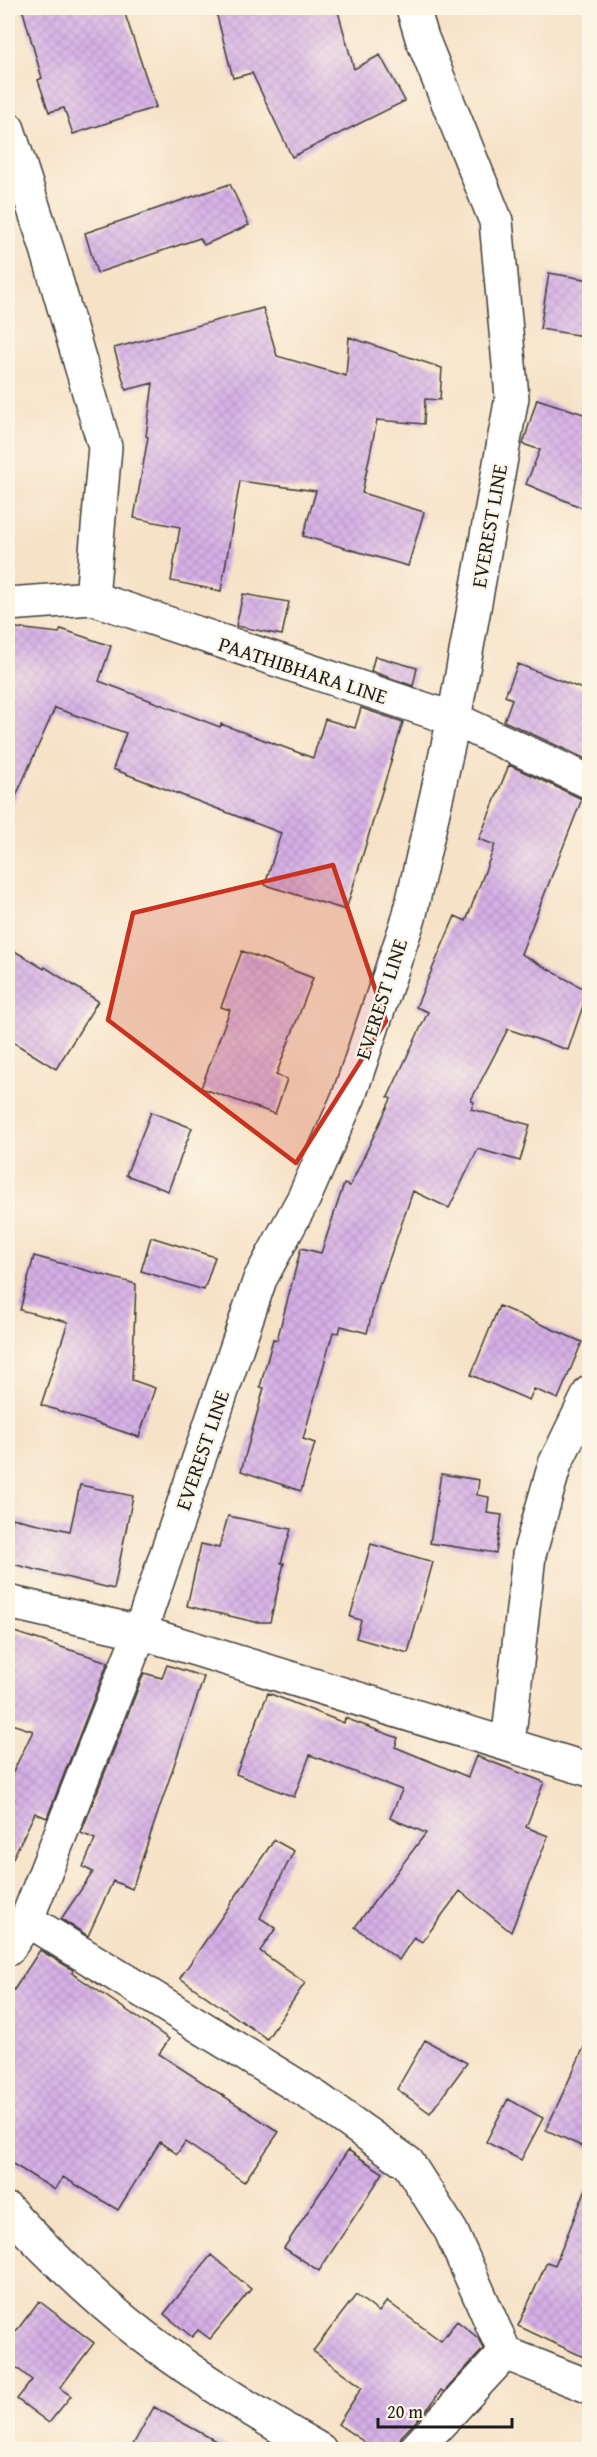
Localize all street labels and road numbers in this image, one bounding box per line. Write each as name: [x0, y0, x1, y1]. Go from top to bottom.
street label: EVEREST LINE: [463, 461, 515, 590]
street label: PAATHIBHARA LINE: [215, 628, 392, 712]
street label: EVEREST LINE: [347, 934, 415, 1063]
street label: EVEREST LINE: [167, 1385, 237, 1514]

